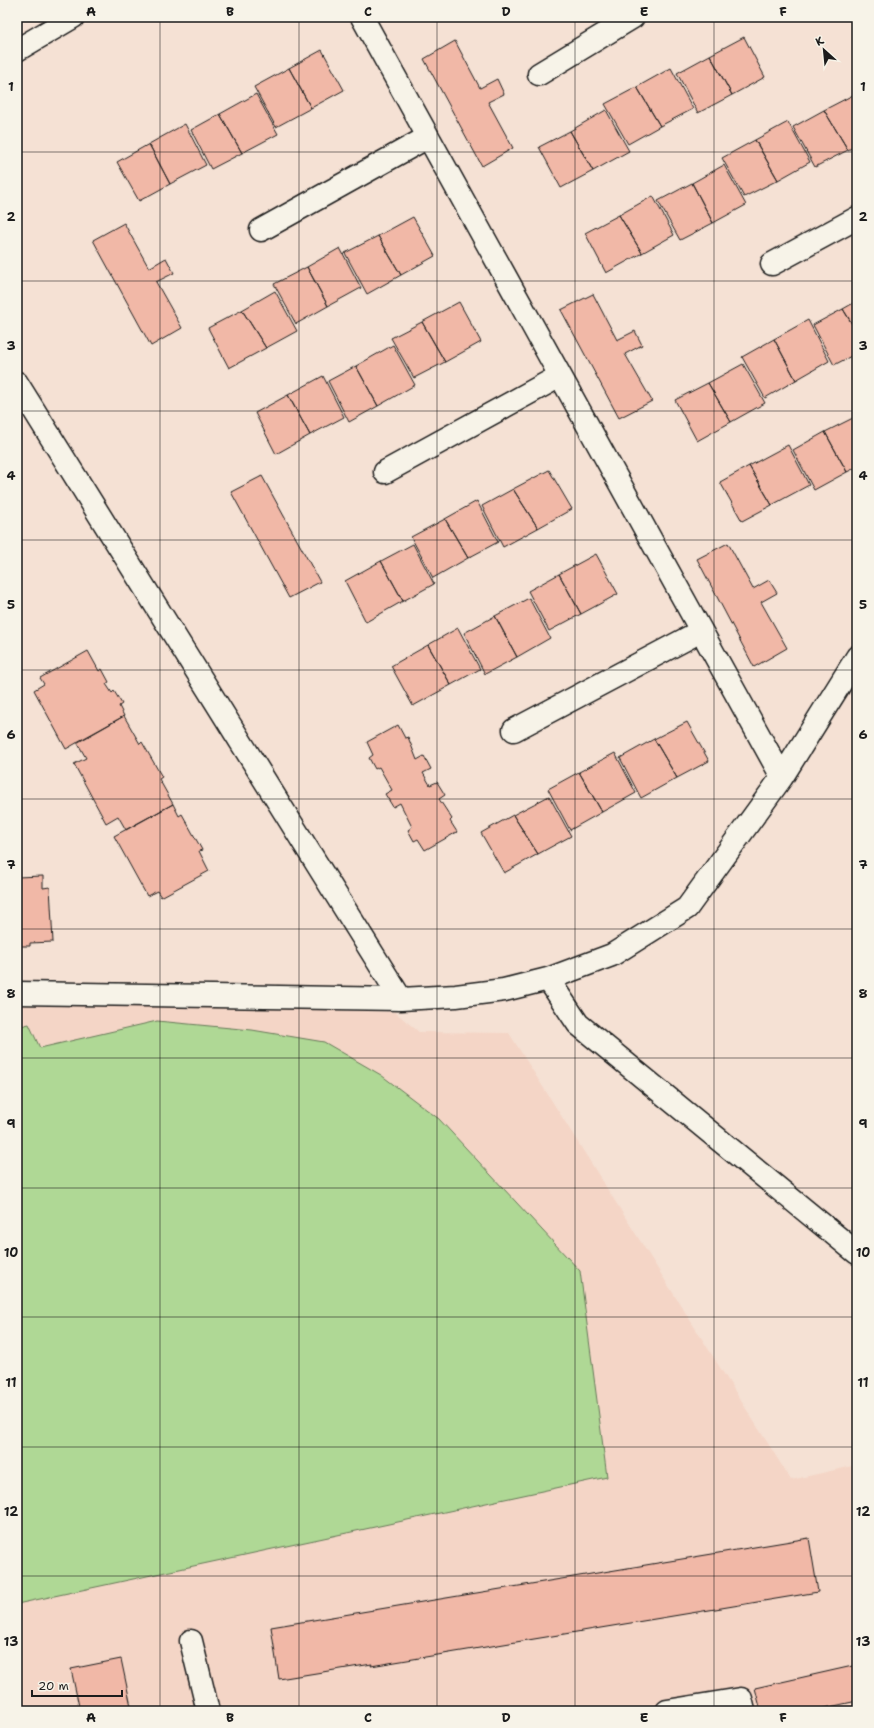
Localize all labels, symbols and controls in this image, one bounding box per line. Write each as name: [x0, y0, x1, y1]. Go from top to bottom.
text: A: [86, 3, 96, 20]
text: B: [226, 3, 234, 20]
text: C: [364, 3, 372, 20]
text: D: [501, 3, 511, 20]
text: E: [640, 3, 649, 20]
text: F: [779, 3, 787, 20]
north arrow: [804, 30, 844, 70]
text: K: [813, 33, 827, 50]
text: 1: [8, 78, 14, 95]
text: 1: [860, 78, 866, 95]
text: 2: [6, 208, 16, 225]
text: 2: [858, 208, 868, 225]
text: 3: [6, 337, 16, 354]
text: 3: [858, 337, 868, 354]
text: 4: [6, 467, 16, 484]
text: 4: [858, 467, 868, 484]
text: 5: [7, 596, 15, 613]
text: 5: [859, 596, 867, 613]
text: 6: [6, 726, 16, 743]
text: 6: [858, 726, 868, 743]
text: 7: [6, 856, 16, 873]
text: 7: [858, 856, 868, 873]
text: 8: [6, 985, 16, 1002]
text: 8: [858, 985, 868, 1002]
text: 9: [6, 1115, 16, 1132]
text: 9: [858, 1115, 868, 1132]
text: 10: [4, 1244, 18, 1261]
text: 10: [856, 1244, 870, 1261]
text: 11: [5, 1374, 17, 1391]
text: 11: [857, 1374, 869, 1391]
text: 12: [4, 1503, 18, 1520]
text: 12: [856, 1503, 870, 1520]
text: 13: [4, 1633, 18, 1650]
text: 13: [856, 1633, 870, 1650]
scale bar: [32, 1672, 122, 1698]
text: 20 m: [38, 1678, 69, 1694]
text: A: [86, 1709, 96, 1726]
text: B: [226, 1709, 234, 1726]
text: C: [364, 1709, 372, 1726]
text: D: [501, 1709, 511, 1726]
text: E: [640, 1709, 649, 1726]
text: F: [779, 1709, 787, 1726]

